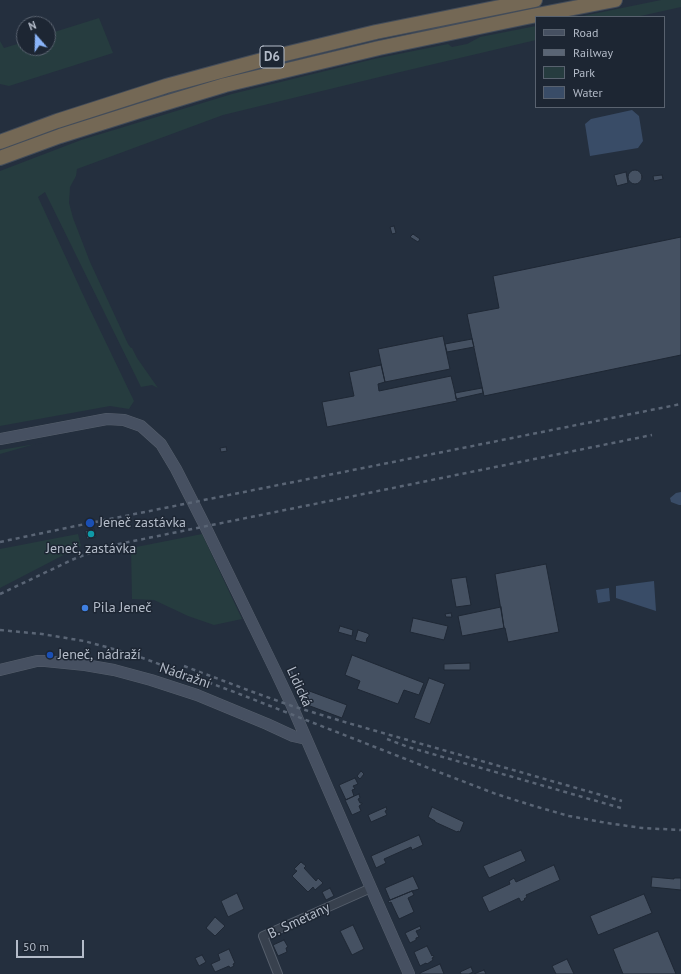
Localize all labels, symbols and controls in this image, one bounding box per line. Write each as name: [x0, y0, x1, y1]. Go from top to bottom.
north arrow: [16, 16, 56, 56]
legend: [535, 16, 665, 108]
text: N: [26, 18, 38, 33]
text: Road: [573, 25, 598, 40]
text: Railway: [573, 45, 613, 60]
road number: D6: [260, 46, 284, 68]
text: Park: [573, 65, 595, 80]
text: Water: [573, 85, 603, 100]
place label: Jeneč zastávka: [99, 515, 186, 531]
marker: Jeneč zastávka: [84, 517, 96, 529]
marker: Jeneč, zastávka: [86, 529, 96, 539]
place label: Jeneč, zastávka: [46, 541, 136, 557]
place label: Pila Jeneč: [93, 600, 151, 616]
marker: Pila Jeneč: [80, 603, 90, 613]
place label: Jeneč, nádraží: [58, 647, 141, 663]
marker: Jeneč, nádraží: [45, 650, 55, 660]
street label: Nádražní: [157, 659, 213, 693]
street label: Lidická: [282, 664, 316, 710]
street label: B. Smetany: [265, 899, 333, 943]
scale bar: [18, 932, 86, 958]
text: 50 m: [23, 939, 49, 954]

